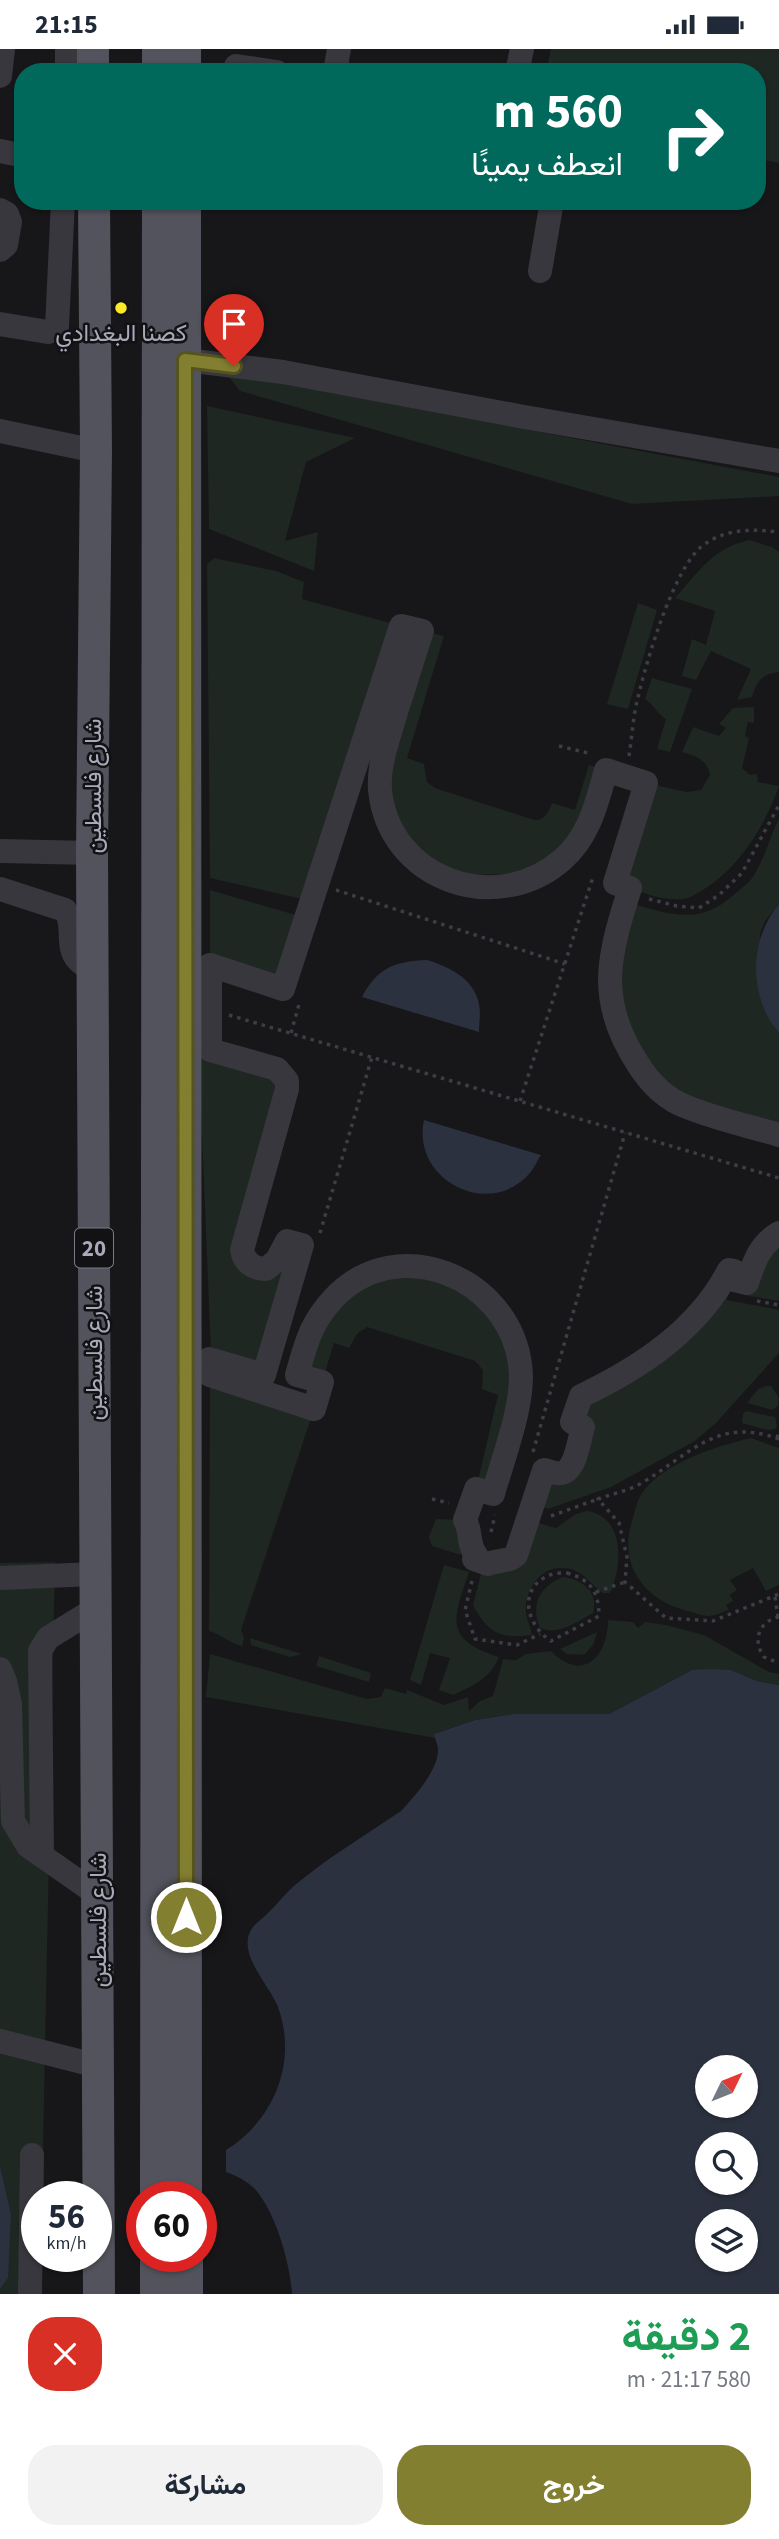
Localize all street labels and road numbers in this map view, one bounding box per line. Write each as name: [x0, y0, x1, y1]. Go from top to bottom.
street label: شارع فلسطين: [76, 719, 111, 853]
road number: 20: [75, 1229, 113, 1267]
street label: شارع فلسطين: [77, 1286, 112, 1420]
street label: شارع فلسطين: [81, 1853, 116, 1987]

